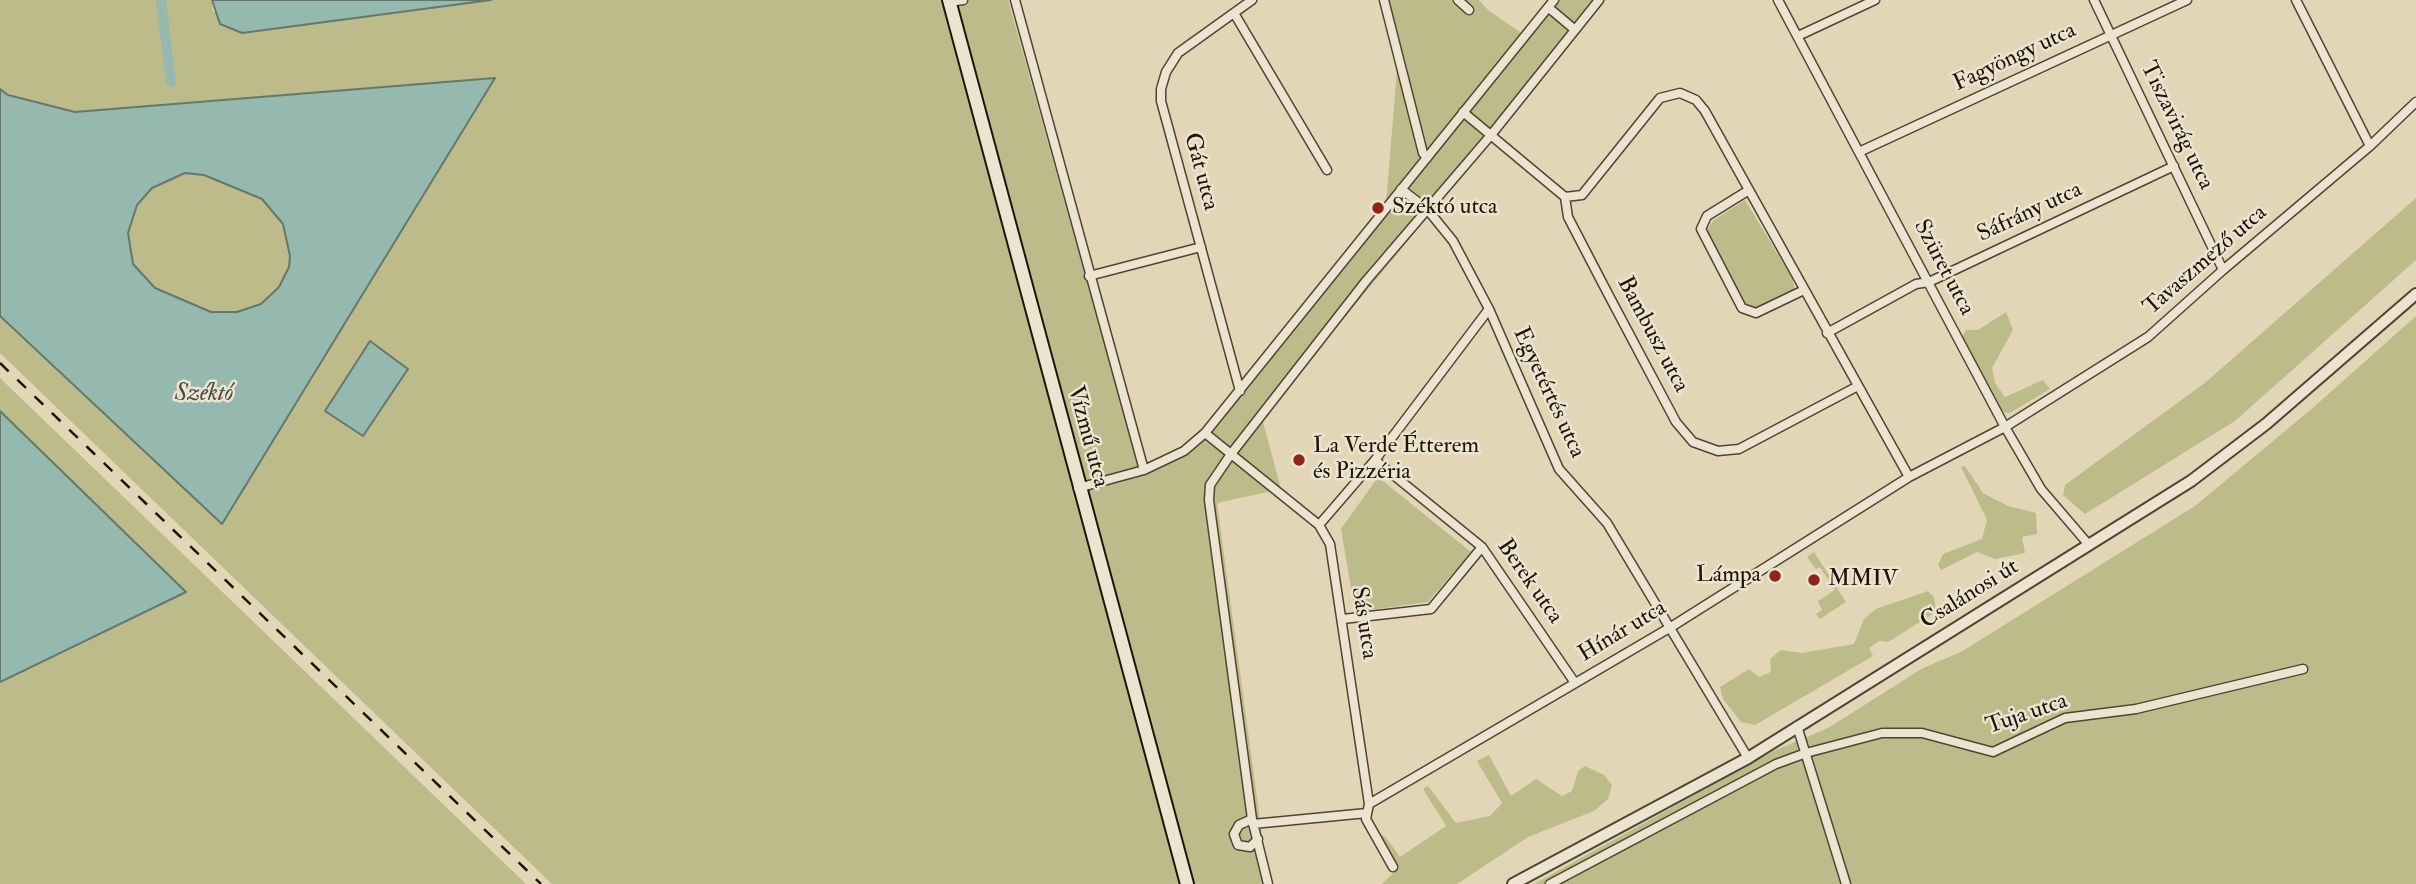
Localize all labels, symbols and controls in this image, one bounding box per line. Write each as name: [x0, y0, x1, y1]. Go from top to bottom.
street label: Fagyöngy utca: [1949, 18, 2081, 98]
street label: Tiszavirág utca: [2133, 57, 2219, 195]
street label: Gát utca: [1176, 130, 1224, 214]
street label: Sáfrány utca: [1973, 177, 2087, 249]
place label: Széktó utca: [1392, 194, 1498, 222]
marker: Széktó utca: [1370, 200, 1386, 216]
street label: Tavaszmező utca: [2139, 200, 2273, 322]
street label: Szüret utca: [1906, 216, 1980, 320]
street label: Bambusz utca: [1610, 272, 1694, 398]
street label: Egyetértés utca: [1506, 323, 1590, 463]
water label: Széktó: [175, 381, 233, 409]
street label: Vízmű utca: [1060, 383, 1114, 491]
place label: La Verde Étterem és Pizzéria: [1313, 433, 1479, 487]
marker: La Verde Étterem és Pizzéria: [1291, 452, 1307, 468]
street label: Berek utca: [1490, 535, 1568, 629]
street label: Csalánosi út: [1916, 554, 2024, 636]
place label: Lámpa: [1696, 562, 1761, 590]
place label: MMIV: [1828, 566, 1898, 594]
marker: Lámpa: [1767, 568, 1783, 584]
marker: MMIV: [1806, 572, 1822, 588]
street label: Sás utca: [1344, 585, 1382, 661]
street label: Hínár utca: [1574, 595, 1672, 669]
street label: Tuja utca: [1983, 688, 2071, 742]

